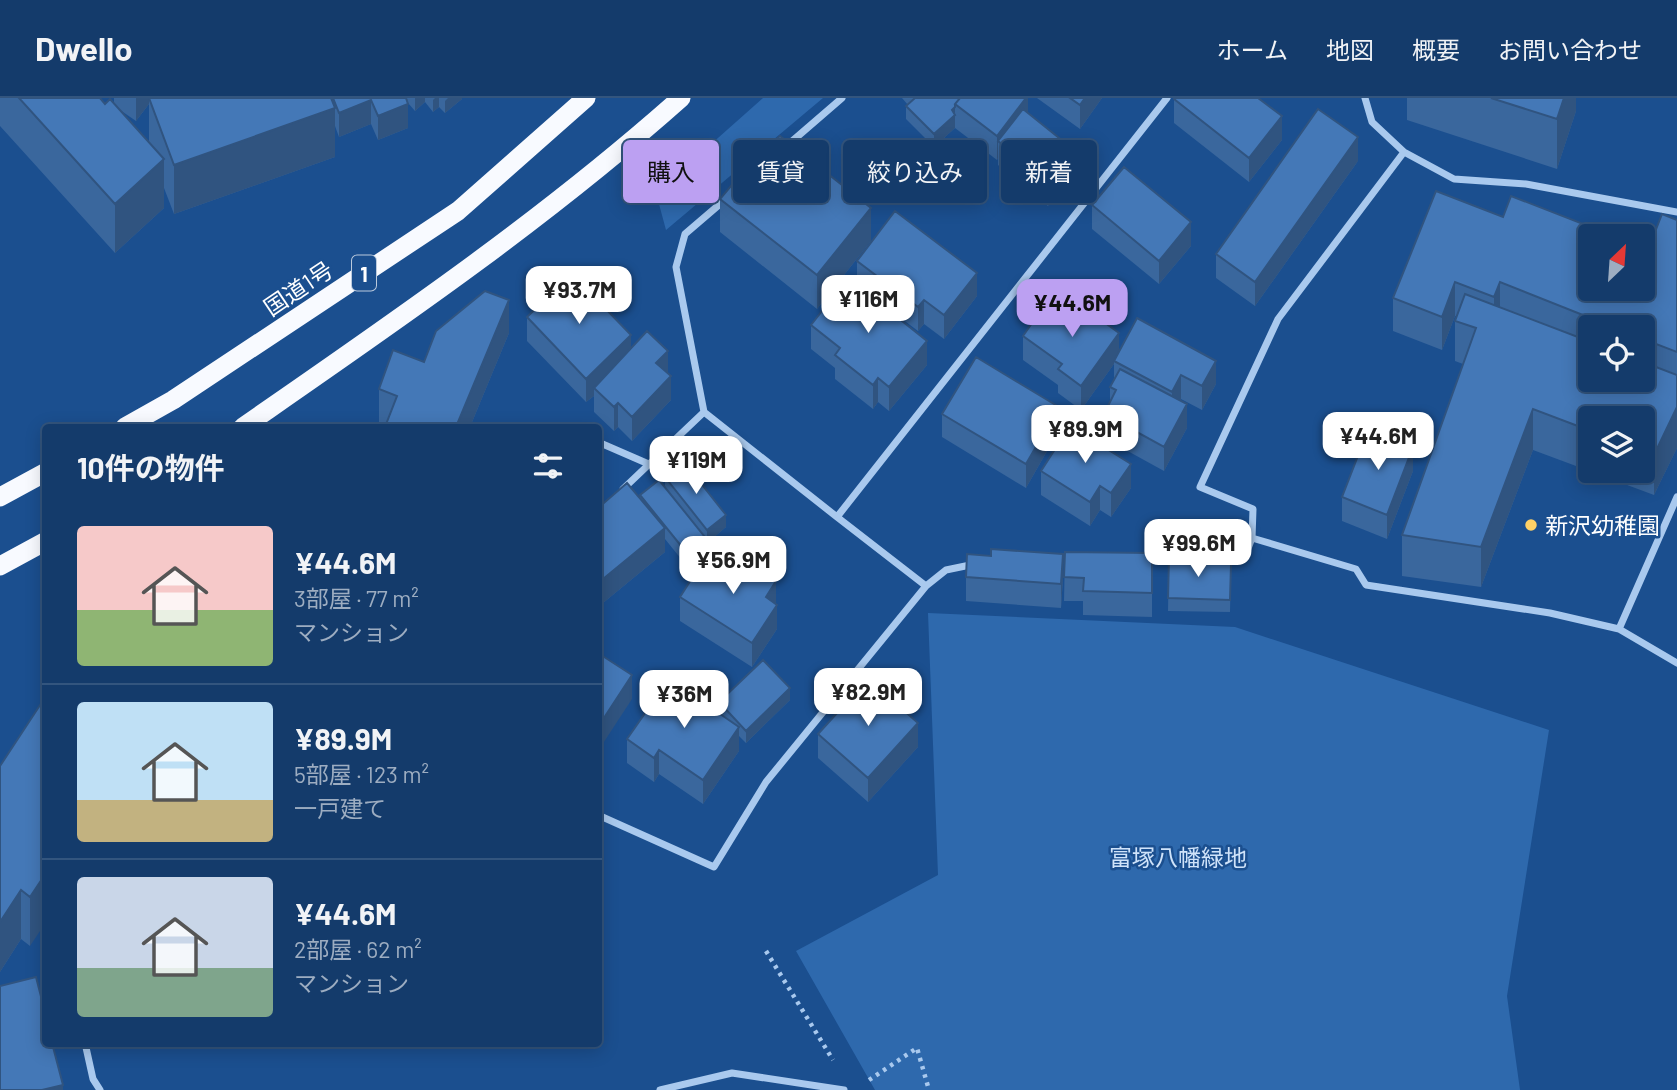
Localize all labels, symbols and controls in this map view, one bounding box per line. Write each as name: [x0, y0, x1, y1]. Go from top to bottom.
text: Dwello: [35, 28, 133, 68]
text: ホーム: [1217, 35, 1288, 64]
text: 地図: [1326, 35, 1374, 64]
text: 概要: [1412, 35, 1460, 64]
text: お問い合わせ: [1498, 35, 1642, 64]
chip: 購入: [623, 140, 719, 203]
chip: 賃貸: [733, 140, 829, 203]
chip: 絞り込み: [843, 140, 987, 203]
chip: 新着: [1001, 140, 1097, 203]
north arrow: [1578, 224, 1656, 301]
map controls: [1578, 224, 1655, 483]
street label: 国道1号: [258, 255, 338, 321]
road number: 1: [352, 256, 376, 290]
pin: ¥93.7M: [522, 266, 636, 326]
text: ¥93.7M: [542, 275, 616, 303]
pin: ¥116M: [819, 275, 917, 335]
pin: ¥44.6M: [1015, 280, 1129, 339]
text: ¥116M: [837, 284, 899, 312]
text: ¥44.6M: [1033, 288, 1111, 316]
button: locate: [1578, 315, 1655, 392]
pin: ¥89.9M: [1028, 406, 1142, 465]
button: layers: [1578, 406, 1655, 483]
pin: ¥44.6M: [1321, 412, 1435, 472]
text: ¥89.9M: [1047, 414, 1123, 442]
text: ¥44.6M: [1339, 421, 1417, 449]
pin: ¥119M: [647, 436, 745, 496]
text: ¥119M: [666, 445, 726, 473]
icon: filters: [529, 447, 567, 485]
text: 10件の物件: [77, 449, 225, 485]
place label: 新沢幼稚園: [1545, 511, 1660, 539]
marker: 新沢幼稚園: [1523, 517, 1539, 533]
pin: ¥99.6M: [1141, 519, 1255, 579]
text: ¥99.6M: [1160, 528, 1236, 556]
pin: ¥56.9M: [676, 536, 790, 596]
text: ¥44.6M: [294, 544, 397, 580]
text: ¥56.9M: [695, 545, 771, 573]
icon: home: [133, 554, 217, 638]
text: 3部屋 · 77 m²: [294, 584, 419, 612]
text: マンション: [294, 618, 409, 646]
pin: ¥82.9M: [811, 668, 925, 728]
pin: ¥36M: [643, 670, 725, 730]
text: ¥82.9M: [830, 677, 906, 705]
text: ¥36M: [656, 679, 713, 707]
text: ¥89.9M: [294, 720, 392, 756]
icon: home: [133, 730, 217, 814]
text: 5部屋 · 123 m²: [294, 760, 429, 788]
text: 一戸建て: [294, 794, 386, 822]
park label: 富塚八幡緑地: [1109, 843, 1247, 871]
text: ¥44.6M: [294, 895, 397, 931]
icon: home: [133, 905, 217, 989]
text: 2部屋 · 62 m²: [294, 935, 422, 963]
text: マンション: [294, 969, 409, 997]

